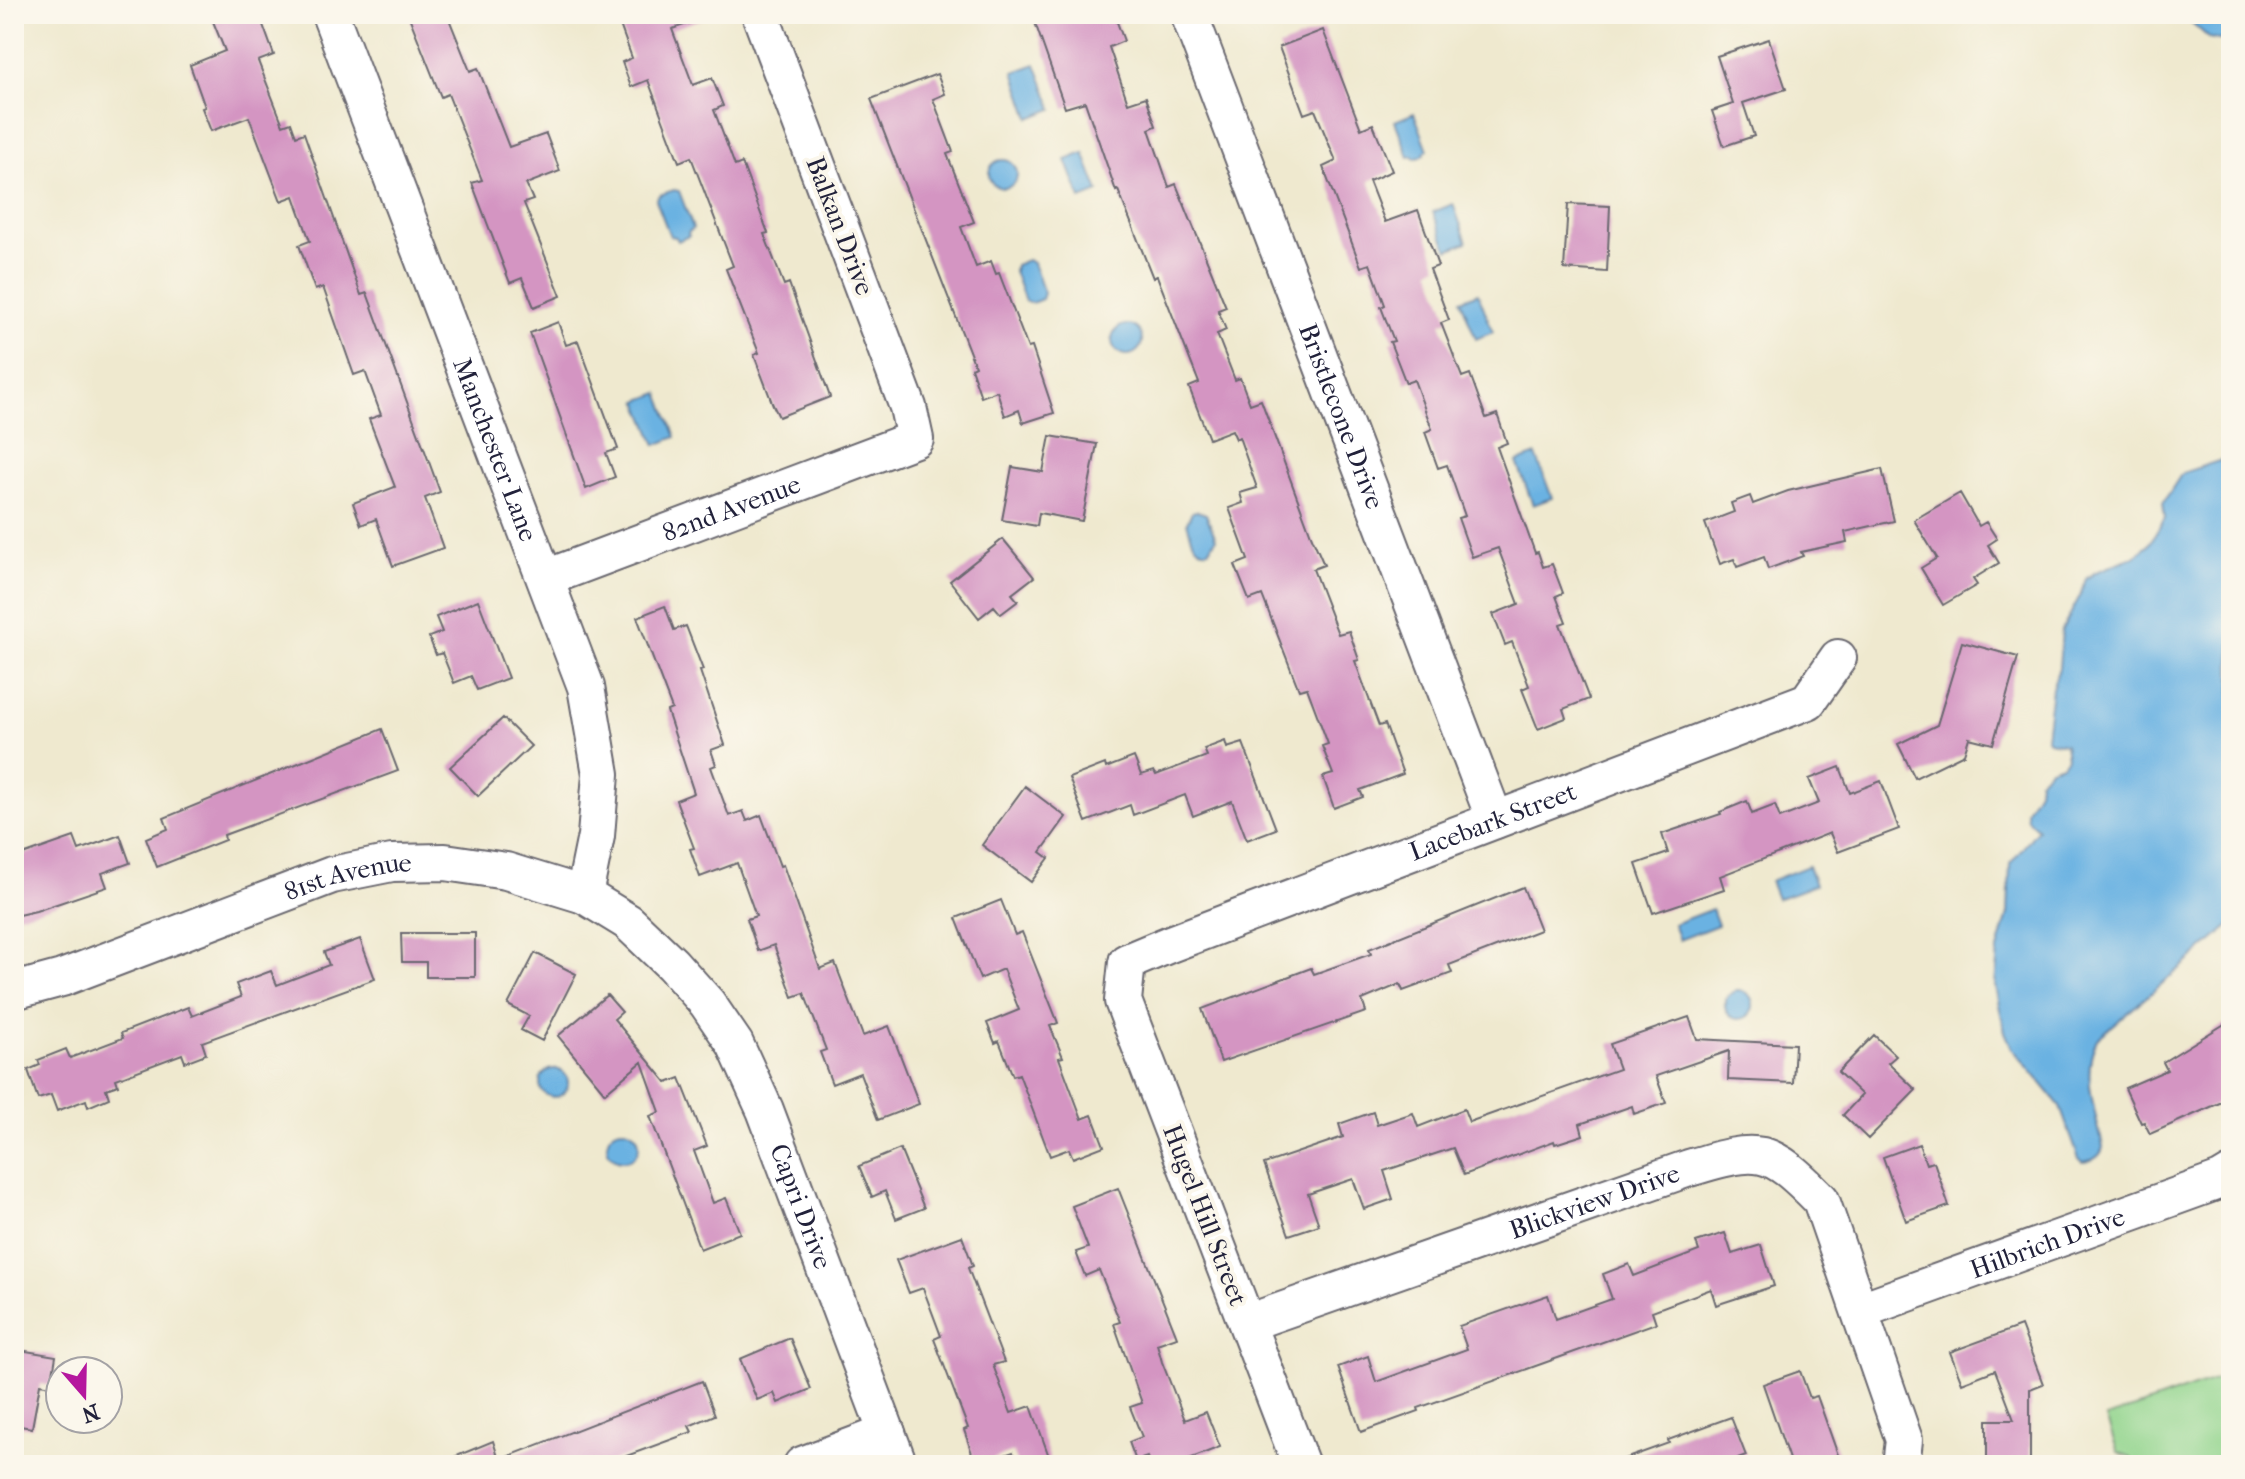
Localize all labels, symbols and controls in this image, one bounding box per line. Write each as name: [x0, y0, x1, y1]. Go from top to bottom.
street label: Balkan Drive: [799, 152, 881, 300]
street label: Bristlecone Drive: [1292, 319, 1391, 513]
street label: Manchester Lane: [447, 354, 545, 546]
street label: 82nd Avenue: [658, 468, 805, 548]
street label: Lacebark Street: [1405, 775, 1581, 867]
street label: 81st Avenue: [280, 846, 412, 907]
street label: Hugel Hill Street: [1156, 1120, 1254, 1310]
street label: Capri Drive: [764, 1139, 839, 1273]
street label: Blickview Drive: [1505, 1157, 1684, 1245]
street label: Hilbrich Drive: [1966, 1201, 2129, 1285]
north arrow: [44, 1355, 124, 1435]
text: N: [78, 1398, 103, 1428]

